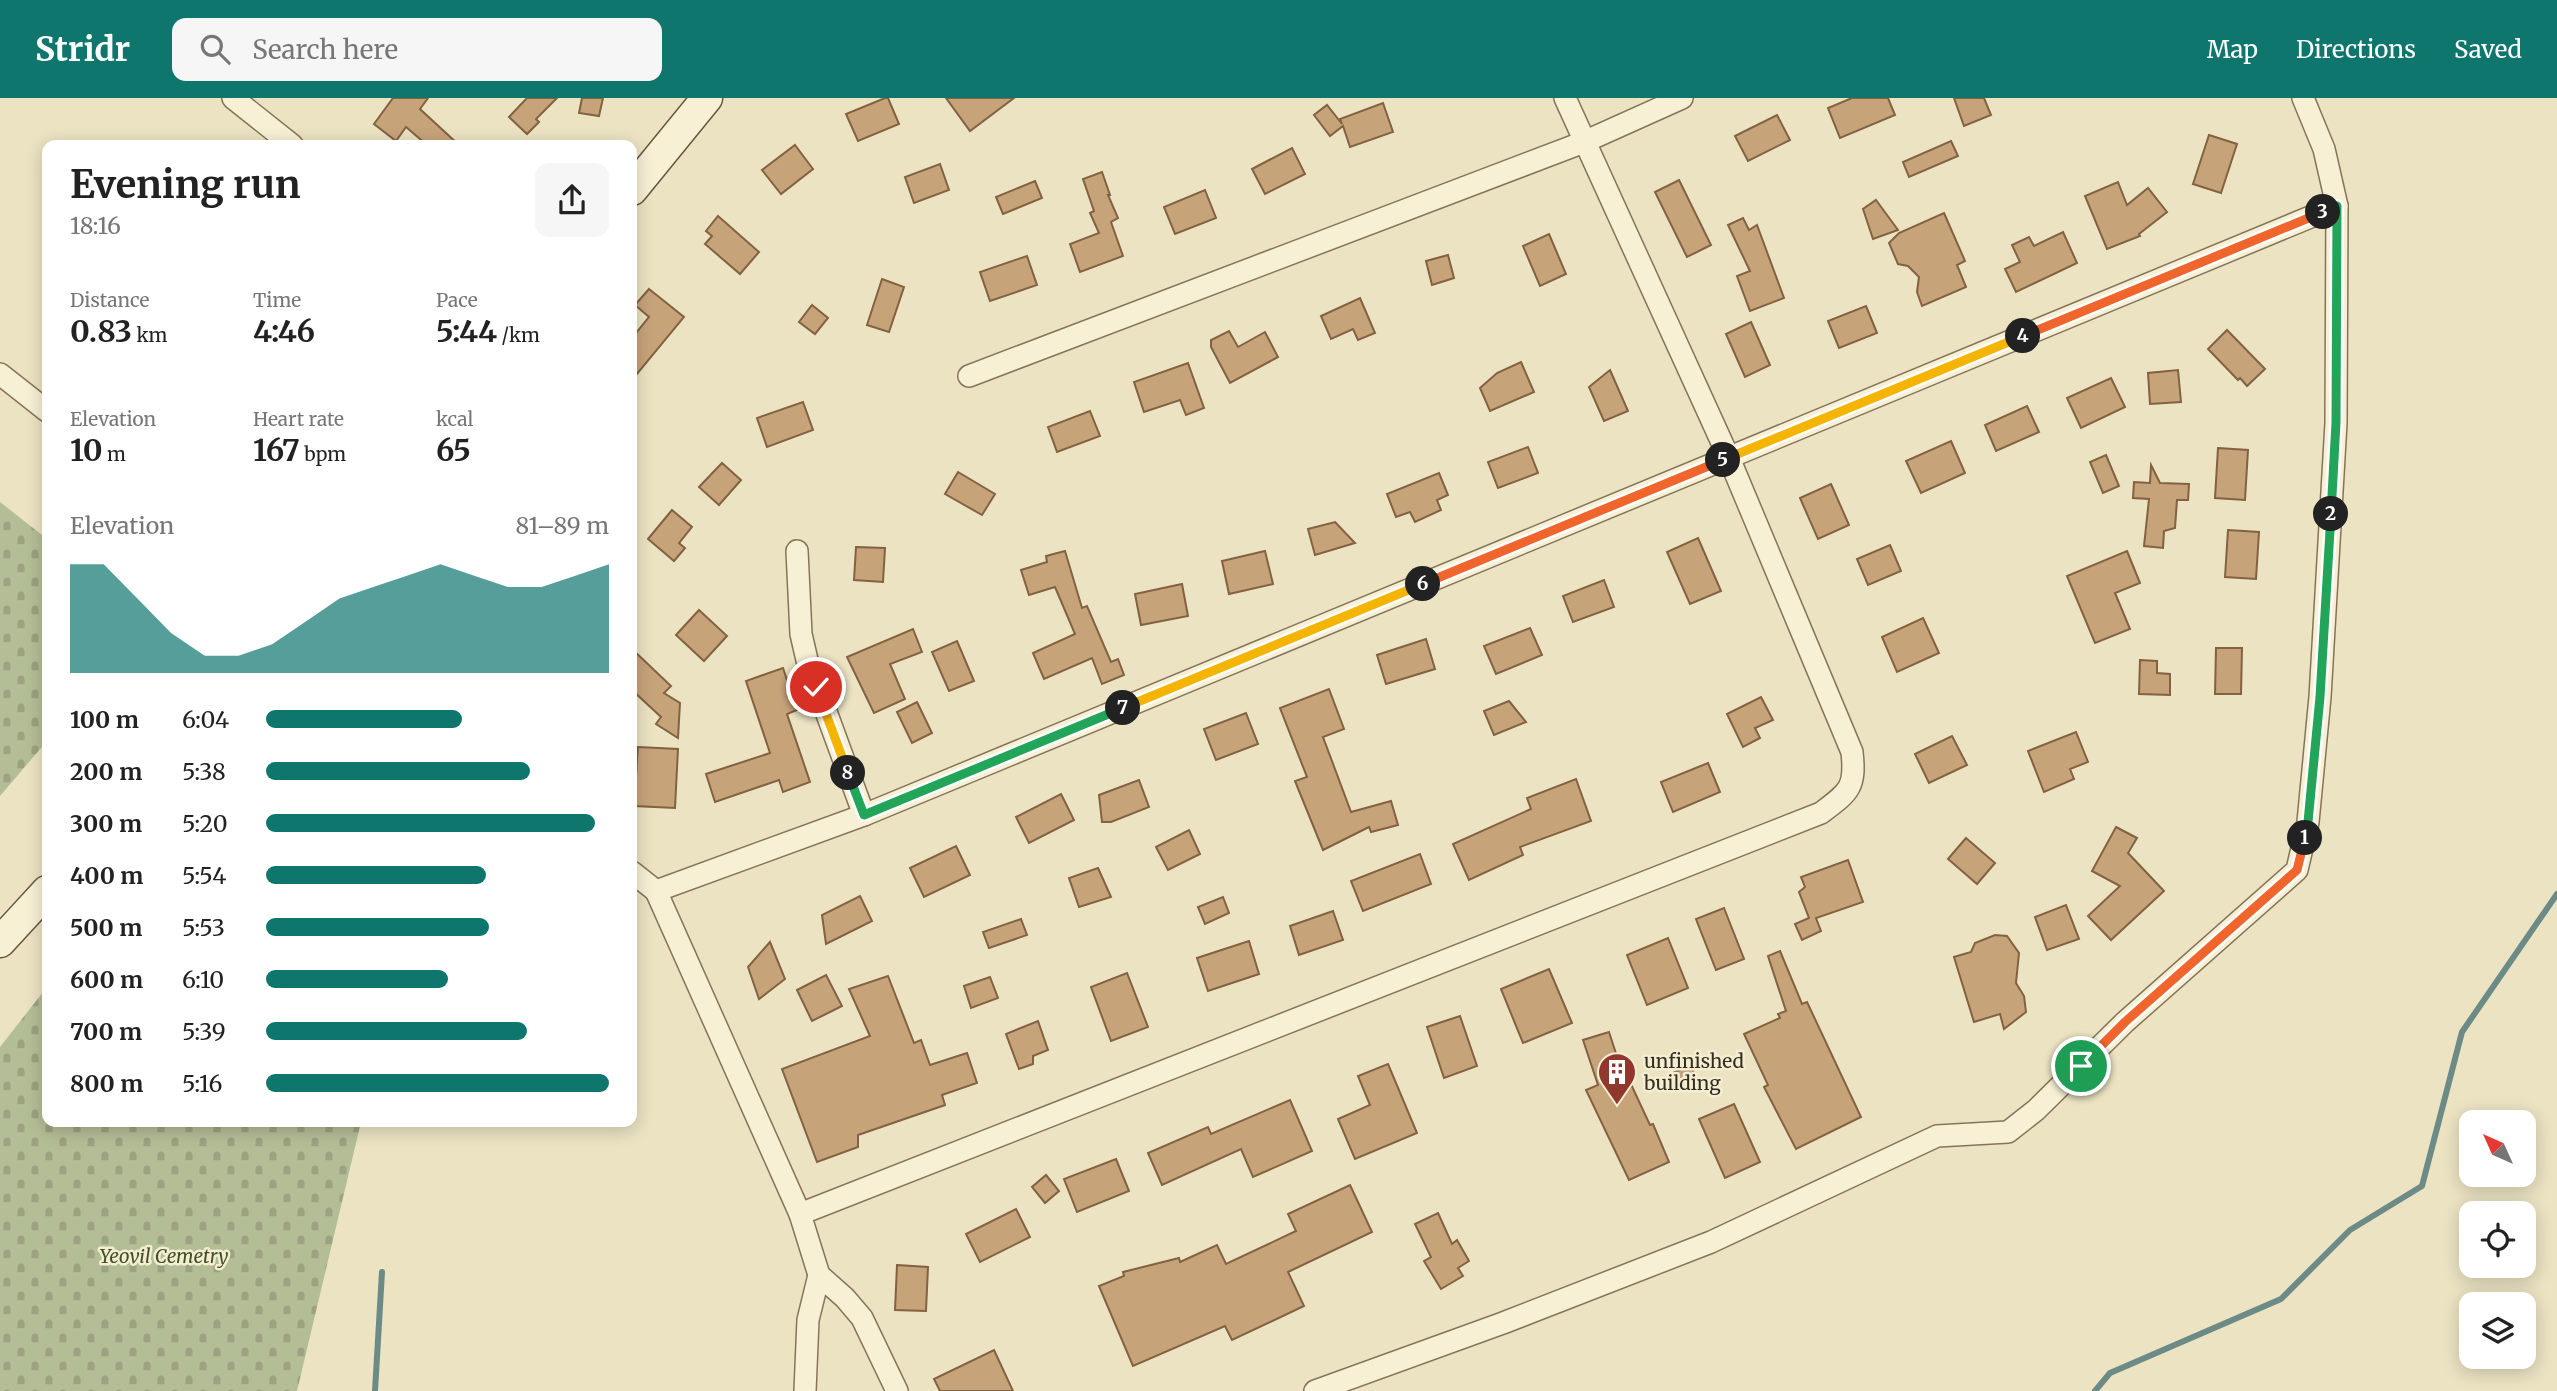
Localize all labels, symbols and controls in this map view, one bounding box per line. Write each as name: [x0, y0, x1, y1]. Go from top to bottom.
search box: [172, 18, 662, 81]
text: Stridr: [35, 29, 130, 70]
icon: search: [196, 30, 234, 68]
text: Search here: [252, 33, 398, 66]
text: Map: [2207, 34, 2258, 65]
text: Directions: [2296, 34, 2416, 65]
text: Saved: [2454, 34, 2522, 65]
text: Evening run: [70, 161, 301, 208]
button: share: [535, 163, 609, 237]
pin: 3: [2306, 194, 2340, 230]
text: 3: [2317, 199, 2328, 223]
text: 18:16: [70, 211, 121, 240]
text: Distance: [70, 288, 149, 312]
text: Time: [253, 288, 301, 312]
text: Pace: [436, 288, 478, 312]
text: 0.83: [70, 312, 132, 350]
text: 4:46: [253, 312, 315, 350]
text: 5:44: [436, 312, 497, 350]
pin: 4: [2006, 318, 2040, 354]
text: km: [132, 323, 167, 347]
text: /km: [497, 323, 540, 347]
text: 4: [2016, 323, 2029, 347]
text: Elevation: [70, 407, 156, 431]
text: Heart rate: [253, 407, 344, 431]
text: kcal: [436, 407, 473, 431]
text: 10: [70, 431, 103, 469]
text: 167: [253, 431, 300, 469]
text: 65: [436, 431, 471, 469]
text: m: [103, 442, 126, 466]
text: bpm: [300, 442, 346, 466]
pin: 5: [1706, 442, 1740, 478]
text: 5: [1717, 447, 1728, 471]
pin: 2: [2314, 496, 2348, 532]
text: 2: [2325, 501, 2336, 525]
text: Elevation: [70, 511, 174, 540]
text: 81–89 m: [516, 511, 609, 540]
pin: 6: [1406, 566, 1440, 602]
text: 6: [1417, 571, 1428, 595]
pin: [786, 657, 846, 717]
icon: check: [797, 668, 835, 706]
pin: 7: [1106, 690, 1140, 726]
text: 7: [1117, 695, 1128, 719]
text: 100 m: [70, 705, 139, 734]
text: 6:04: [182, 705, 229, 734]
pin: 8: [830, 756, 866, 790]
text: 200 m: [70, 757, 142, 786]
text: 5:38: [182, 757, 226, 786]
text: 8: [842, 760, 853, 784]
text: 300 m: [70, 809, 142, 838]
text: 5:20: [182, 809, 228, 838]
pin: 1: [2288, 820, 2322, 856]
text: 1: [2300, 825, 2309, 849]
text: 400 m: [70, 861, 144, 890]
text: 5:54: [182, 861, 227, 890]
text: 500 m: [70, 913, 142, 942]
text: 5:53: [182, 913, 225, 942]
text: 600 m: [70, 965, 143, 994]
text: 6:10: [182, 965, 224, 994]
text: 700 m: [70, 1017, 142, 1046]
text: 5:39: [182, 1017, 226, 1046]
pin: [2051, 1036, 2111, 1096]
icon: arrive: [2062, 1047, 2100, 1085]
place label: unfinished building: [1643, 1049, 1744, 1095]
building icon: unfinished building: [1596, 1051, 1638, 1106]
text: 800 m: [70, 1069, 143, 1098]
text: 5:16: [182, 1069, 222, 1098]
north arrow: [2459, 1110, 2536, 1186]
map controls: [2459, 1110, 2536, 1369]
button: locate: [2459, 1201, 2536, 1278]
park label: Yeovil Cemetry: [100, 1244, 228, 1268]
button: layers: [2459, 1292, 2536, 1369]

